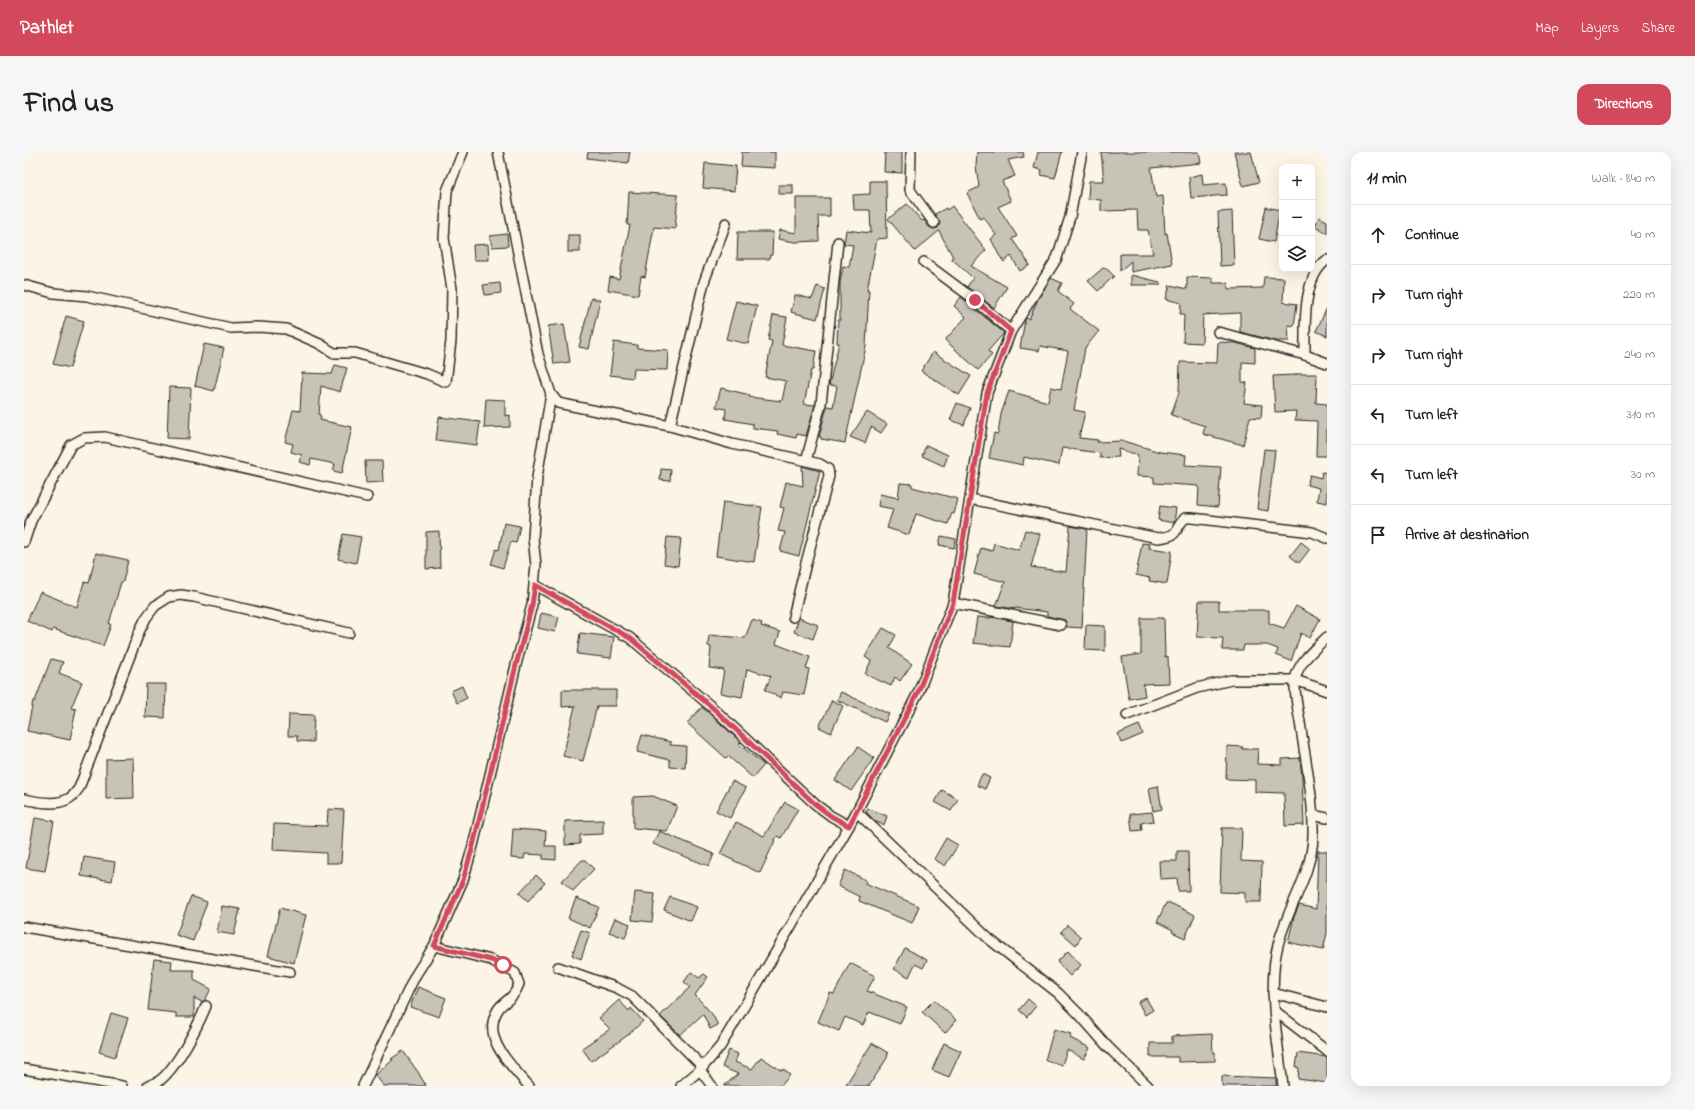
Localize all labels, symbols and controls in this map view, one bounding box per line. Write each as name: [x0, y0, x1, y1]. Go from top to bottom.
text: Pathlet: [20, 15, 74, 42]
text: Map: [1535, 18, 1559, 39]
text: Layers: [1581, 18, 1619, 39]
text: Share: [1641, 18, 1675, 39]
text: Find us: [24, 84, 114, 125]
button: Directions: [1577, 84, 1671, 125]
map controls: [1279, 164, 1315, 272]
button: +: [1279, 164, 1315, 200]
text: 11 min: [1367, 166, 1407, 191]
text: Walk · 840 m: [1592, 169, 1655, 188]
button: −: [1279, 200, 1315, 236]
icon: ahead: [1367, 224, 1389, 246]
text: Continue: [1405, 224, 1459, 246]
text: 40 m: [1631, 225, 1655, 244]
button: layers: [1279, 236, 1315, 272]
icon: right: [1367, 284, 1389, 306]
text: Turn right: [1405, 284, 1463, 306]
text: 220 m: [1623, 285, 1655, 304]
route end: [966, 291, 984, 309]
icon: right: [1367, 344, 1389, 366]
text: Turn right: [1405, 344, 1463, 366]
text: 240 m: [1624, 345, 1655, 364]
icon: left: [1367, 404, 1389, 426]
text: Turn left: [1405, 404, 1458, 426]
text: 310 m: [1627, 405, 1655, 424]
icon: left: [1367, 464, 1389, 486]
text: Turn left: [1405, 464, 1458, 486]
text: 30 m: [1631, 465, 1655, 484]
icon: arrive: [1367, 524, 1389, 546]
text: Arrive at destination: [1405, 524, 1529, 546]
route start: [494, 956, 512, 974]

